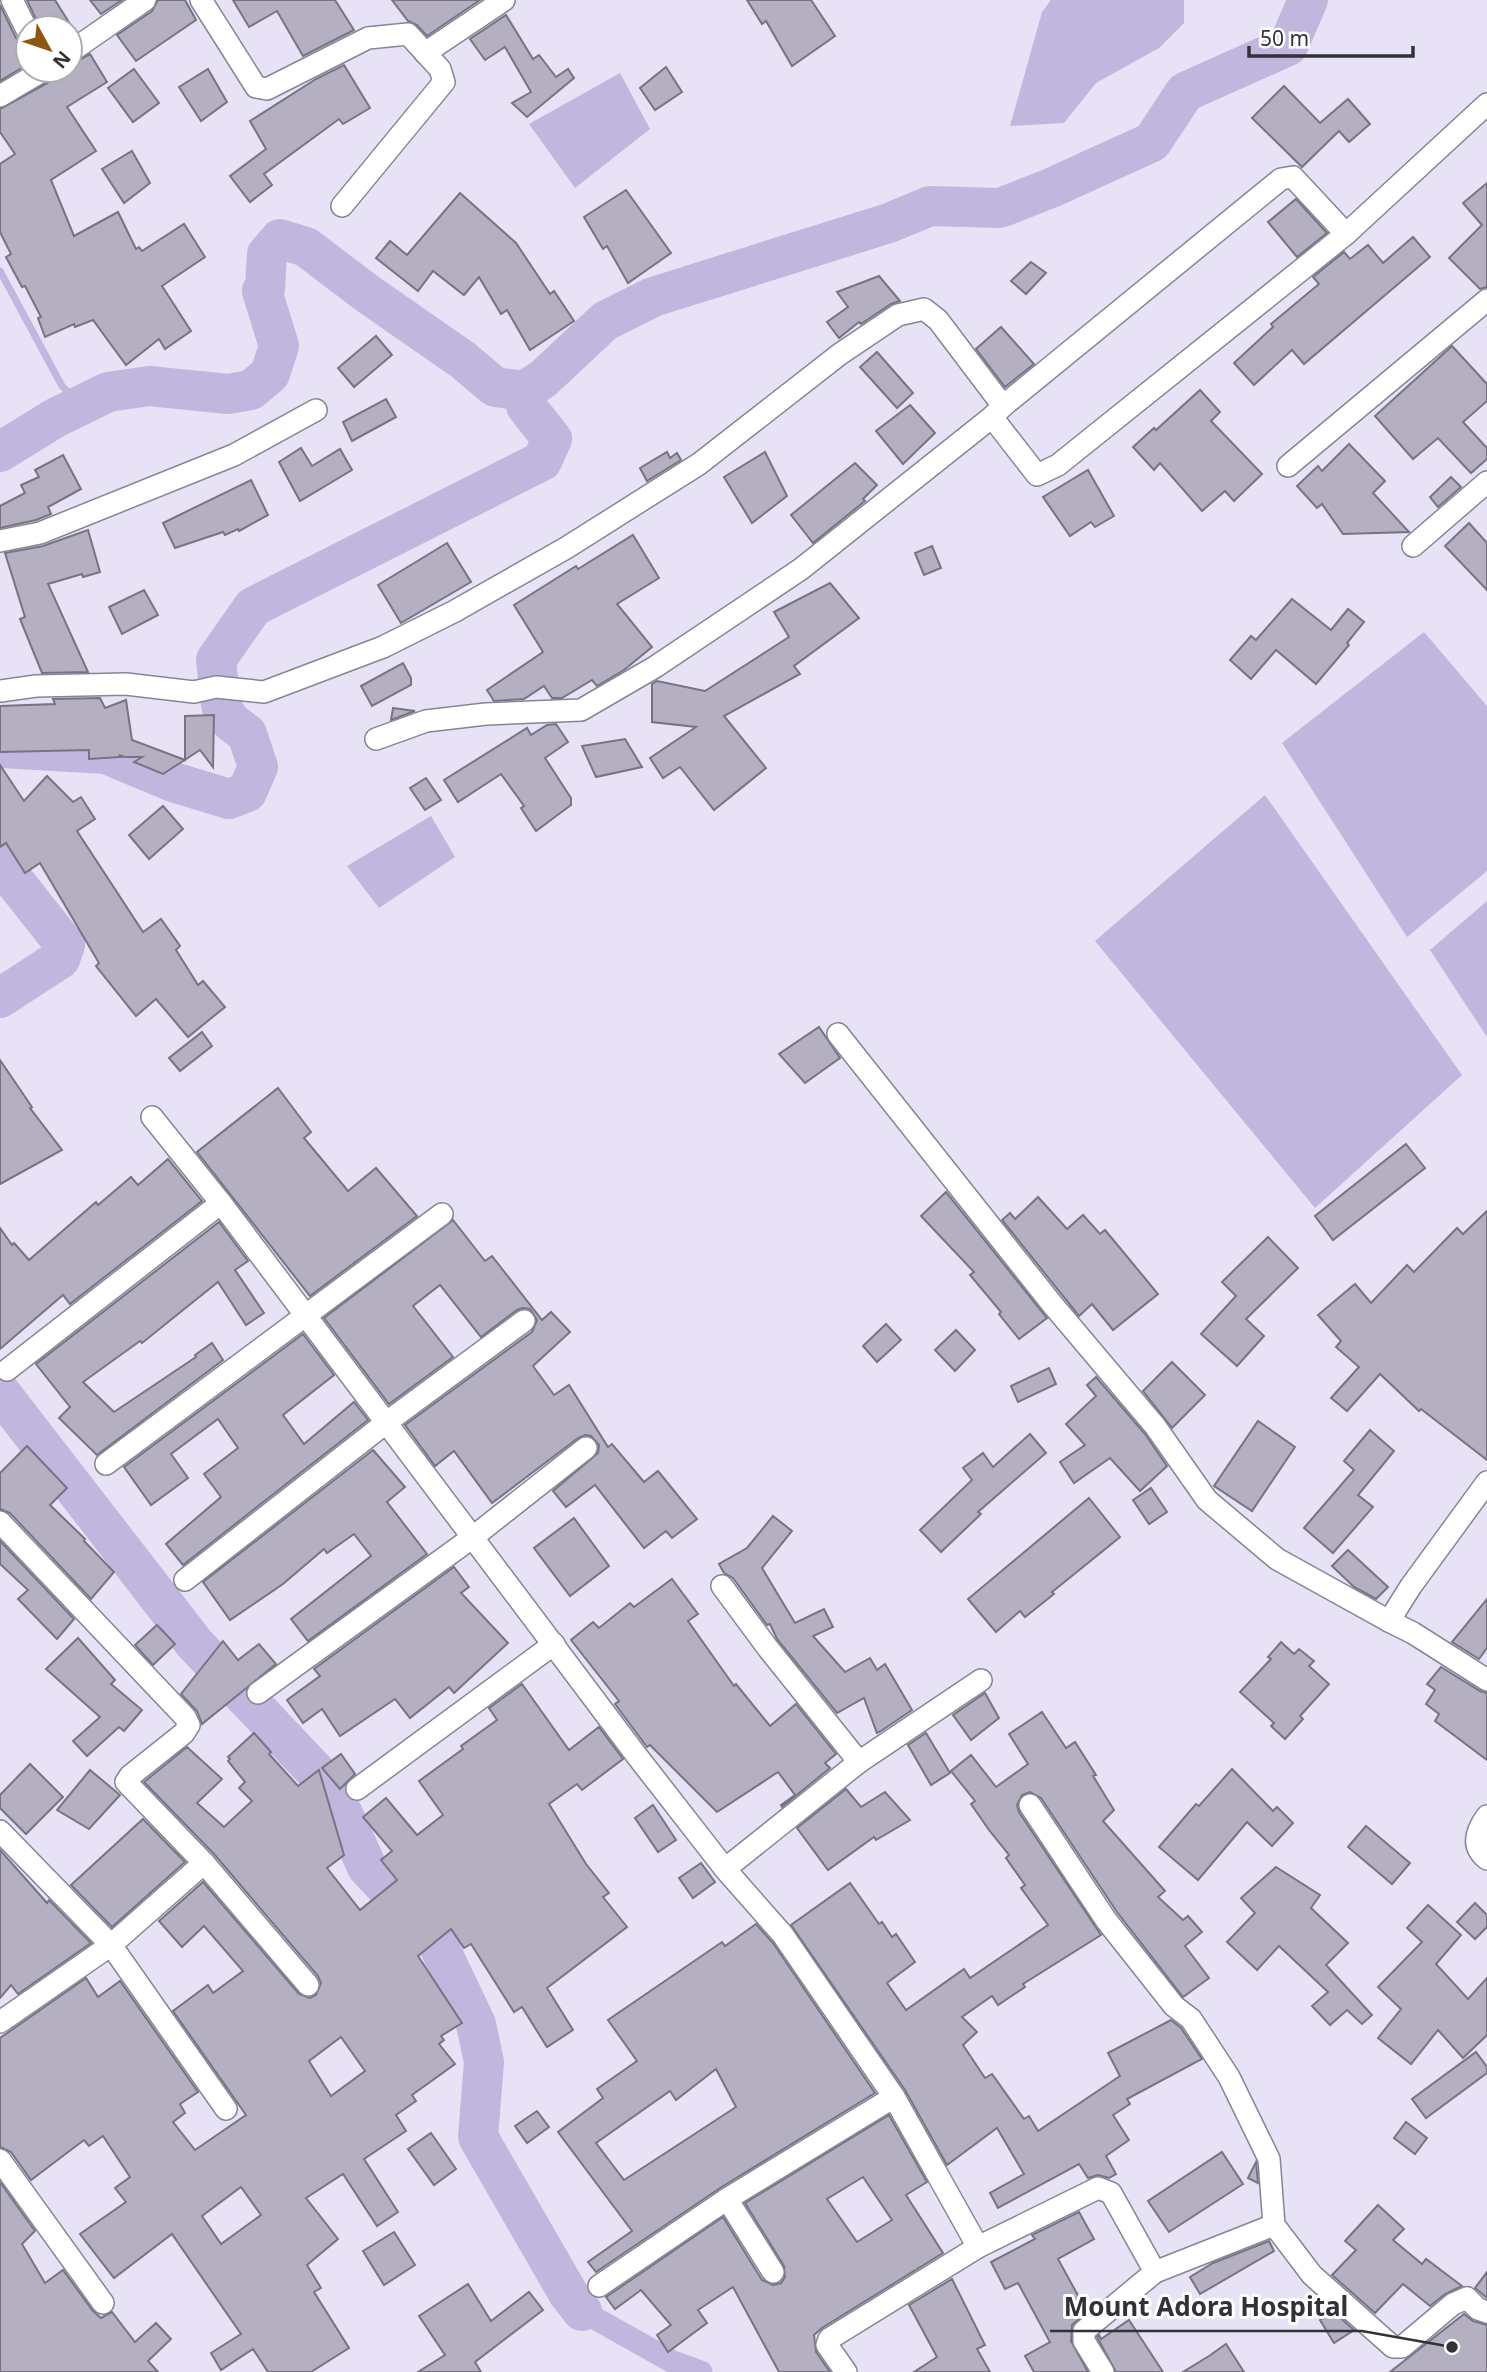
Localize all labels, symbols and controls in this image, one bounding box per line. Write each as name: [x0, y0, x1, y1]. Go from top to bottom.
north arrow: [14, 14, 84, 84]
scale bar: [1249, 14, 1414, 58]
text: 50 m: [1260, 24, 1309, 52]
text: N: [47, 46, 77, 74]
callout: Mount Adora Hospital: [1050, 2284, 1362, 2331]
text: Mount Adora Hospital: [1064, 2288, 1348, 2324]

